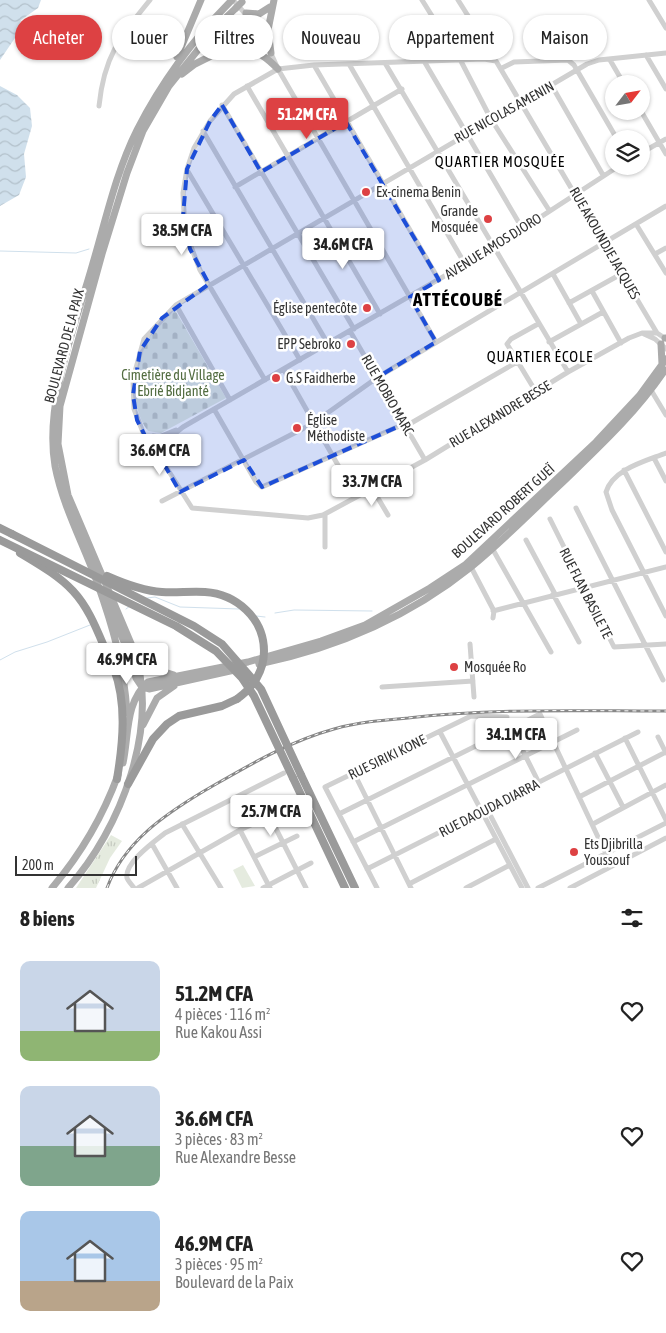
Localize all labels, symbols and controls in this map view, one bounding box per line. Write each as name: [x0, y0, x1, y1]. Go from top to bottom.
chip: Acheter: [15, 15, 102, 60]
chip: Louer: [112, 15, 185, 60]
chip: Filtres: [195, 15, 273, 60]
chip: Nouveau: [283, 15, 379, 60]
chip: Appartement: [389, 15, 513, 60]
chip: Maison: [523, 15, 607, 60]
north arrow: [605, 75, 650, 120]
map controls: [605, 75, 650, 175]
street label: RUE NICOLAS AMENIN: [451, 78, 557, 146]
pin: 51.2M CFA: [250, 98, 364, 140]
text: 51.2M CFA: [277, 105, 337, 123]
button: layers: [605, 130, 650, 175]
district label: QUARTIER MOSQUÉE: [435, 153, 565, 170]
place label: Ex-cinema Benin: [376, 184, 461, 200]
street label: RUE AKOUNDJE JACQUES: [566, 184, 644, 302]
marker: Ex-cinema Benin: [360, 186, 372, 198]
place label: Grande Mosquée: [431, 203, 478, 235]
street label: AVENUE AMOS DJORO: [442, 210, 544, 282]
marker: Grande Mosquée: [482, 213, 494, 225]
pin: 38.5M CFA: [125, 214, 239, 256]
text: 38.5M CFA: [152, 221, 212, 239]
pin: 34.6M CFA: [286, 228, 400, 270]
text: 34.6M CFA: [313, 235, 373, 253]
street label: BOULEVARD DE LA PAIX: [41, 286, 87, 405]
district label: ATTÉCOUBÉ: [412, 288, 503, 310]
place label: Église pentecôte: [273, 300, 357, 316]
marker: Église pentecôte: [361, 302, 373, 314]
place label: EPP Sebroko: [277, 336, 341, 352]
marker: EPP Sebroko: [345, 338, 357, 350]
district label: QUARTIER ÉCOLE: [487, 348, 593, 365]
street label: RUE MOBIO MARC: [358, 352, 418, 439]
park label: Cimetière du Village Ebrié Bidjanté: [121, 367, 225, 399]
place label: G.S Faidherbe: [286, 370, 356, 386]
marker: G.S Faidherbe: [270, 372, 282, 384]
street label: RUE ALEXANDRE BESSE: [446, 377, 554, 451]
place label: Église Méthodiste: [307, 412, 365, 444]
marker: Église Méthodiste: [291, 422, 303, 434]
pin: 36.6M CFA: [103, 434, 217, 476]
text: 36.6M CFA: [130, 441, 190, 459]
street label: BOULEVARD ROBERT GUEÏ: [448, 460, 558, 561]
pin: 33.7M CFA: [315, 464, 429, 507]
text: 33.7M CFA: [342, 472, 402, 490]
street label: RUE FLAN BASILE TE: [556, 545, 616, 641]
pin: 46.9M CFA: [70, 642, 184, 685]
text: 46.9M CFA: [97, 650, 157, 668]
place label: Mosquée Ro: [464, 659, 526, 675]
marker: Mosquée Ro: [448, 661, 460, 673]
pin: 34.1M CFA: [459, 718, 573, 760]
text: 34.1M CFA: [486, 725, 546, 743]
street label: RUE SIRIKI KONE: [346, 731, 428, 783]
street label: RUE DAOUDA DIARRA: [436, 776, 542, 840]
pin: 25.7M CFA: [214, 794, 328, 837]
text: 25.7M CFA: [241, 802, 301, 820]
place label: Ets Djibrilla Youssouf: [584, 836, 643, 868]
marker: Ets Djibrilla Youssouf: [568, 846, 580, 858]
scale bar: [15, 853, 138, 876]
text: 200 m: [22, 857, 54, 873]
icon: filters: [618, 904, 646, 932]
text: 8 biens: [20, 906, 75, 930]
icon: home: [60, 981, 120, 1041]
text: 51.2M CFA: [175, 981, 253, 1005]
icon: heart: [618, 997, 646, 1025]
text: 4 pièces · 116 m²: [175, 1005, 271, 1023]
text: Rue Kakou Assi: [175, 1023, 262, 1041]
icon: home: [60, 1106, 120, 1166]
text: 36.6M CFA: [175, 1106, 253, 1130]
icon: heart: [618, 1122, 646, 1150]
text: 3 pièces · 83 m²: [175, 1130, 263, 1148]
text: Rue Alexandre Besse: [175, 1148, 296, 1166]
icon: home: [60, 1231, 120, 1291]
text: 46.9M CFA: [175, 1231, 253, 1255]
icon: heart: [618, 1247, 646, 1275]
text: 3 pièces · 95 m²: [175, 1255, 263, 1273]
text: Boulevard de la Paix: [175, 1273, 293, 1291]

